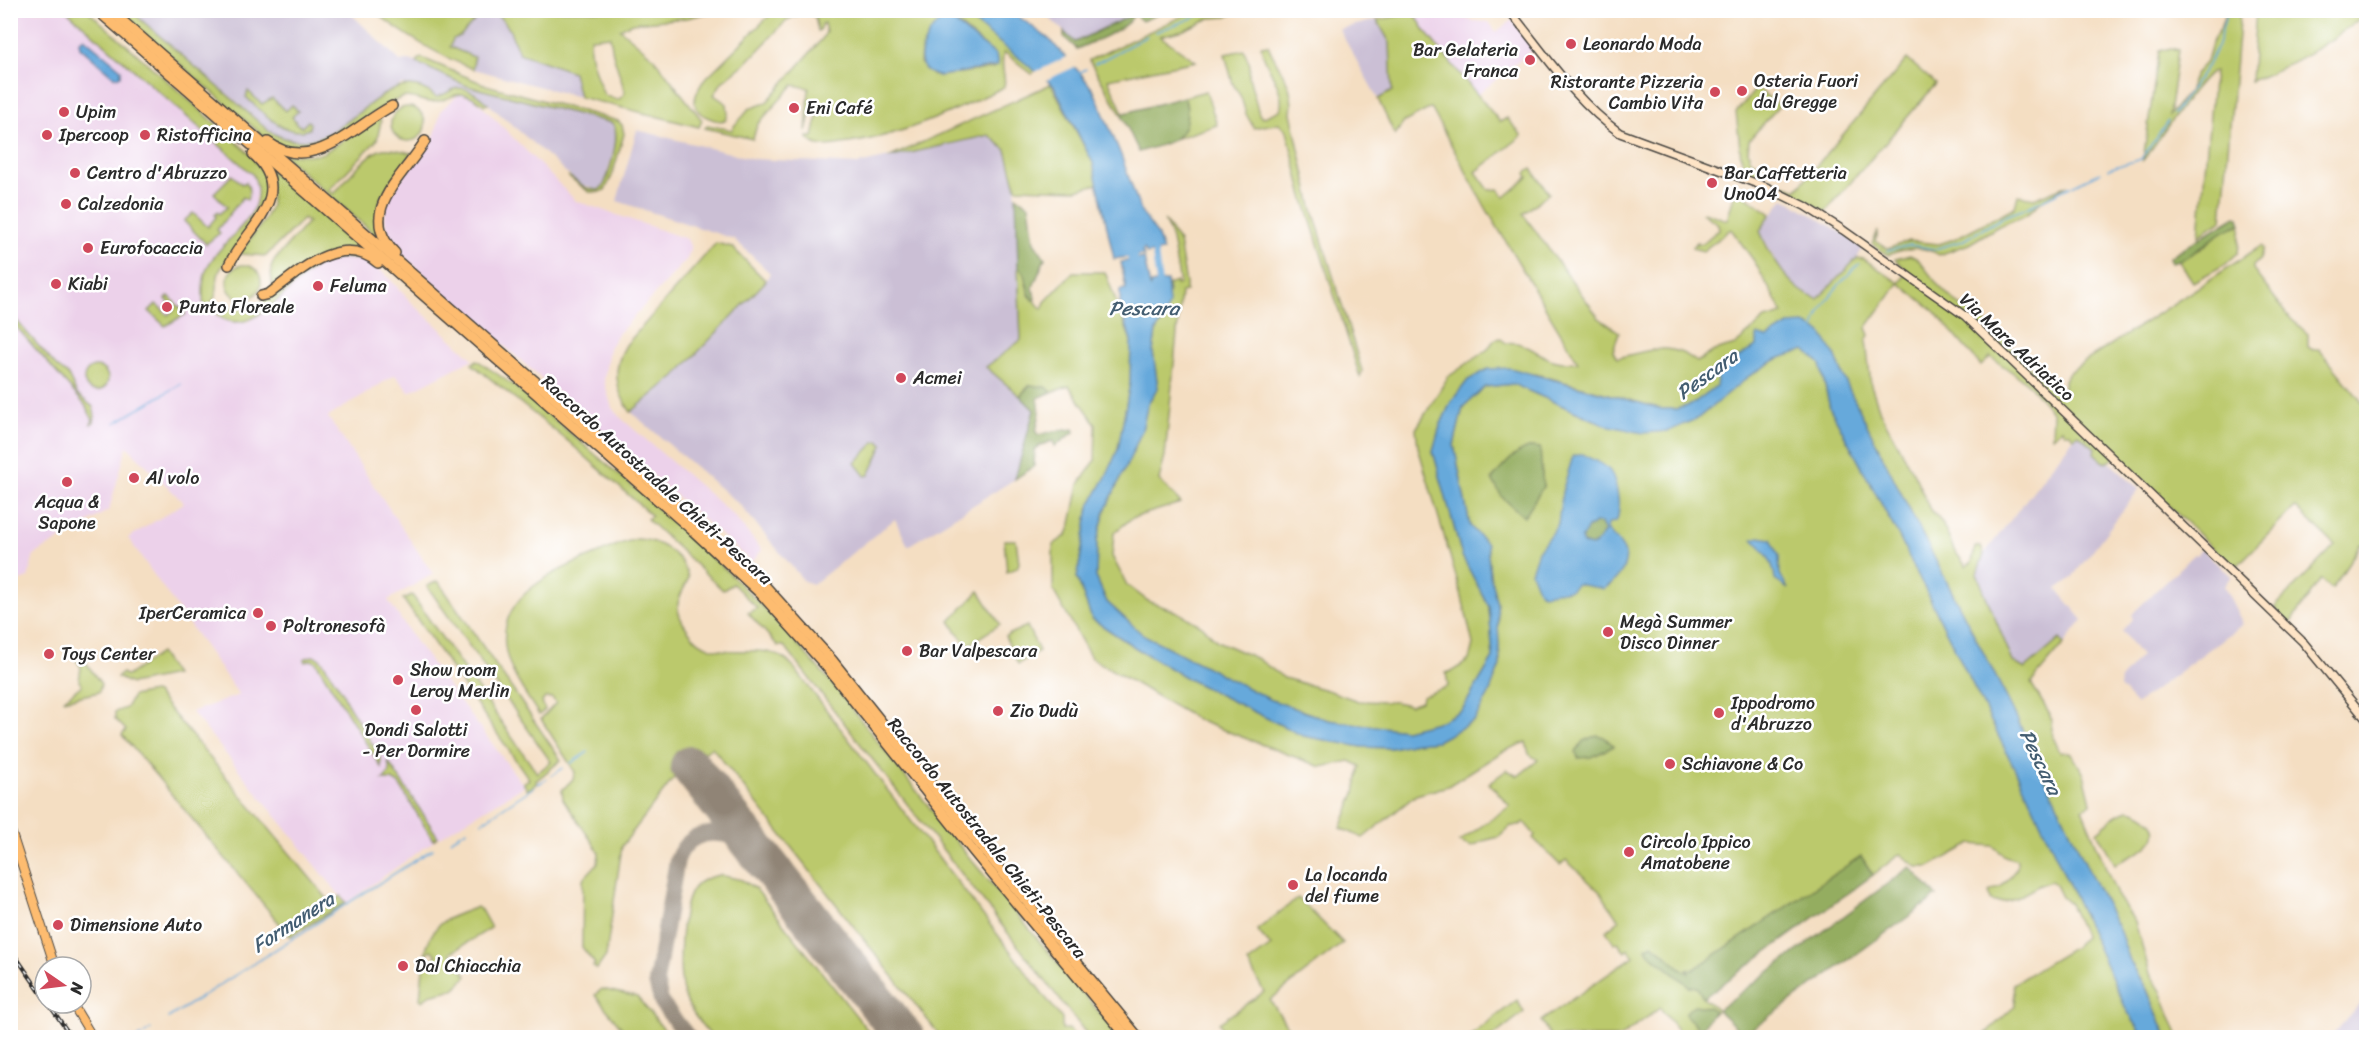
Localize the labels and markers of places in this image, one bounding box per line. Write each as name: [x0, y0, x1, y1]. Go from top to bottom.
place label: Leonardo Moda: [1583, 28, 1702, 60]
place label: Bar Gelateria Franca: [1413, 34, 1519, 87]
marker: Leonardo Moda: [1564, 37, 1578, 51]
marker: Bar Gelateria Franca: [1523, 53, 1537, 67]
place label: Osteria Fuori dal Gregge: [1754, 65, 1859, 118]
place label: Ristorante Pizzeria Cambio Vita: [1551, 66, 1704, 119]
marker: Osteria Fuori dal Gregge: [1735, 84, 1749, 98]
marker: Ristorante Pizzeria Cambio Vita: [1708, 85, 1722, 99]
place label: Eni Café: [806, 92, 873, 124]
place label: Upim: [76, 96, 116, 128]
marker: Eni Café: [787, 101, 801, 115]
marker: Upim: [57, 105, 71, 119]
place label: Ipercoop: [58, 119, 129, 151]
place label: Ristofficina: [157, 119, 252, 151]
marker: Ipercoop: [40, 128, 54, 142]
marker: Ristofficina: [138, 128, 152, 142]
place label: Centro d'Abruzzo: [87, 157, 227, 189]
place label: Bar Caffetteria Uno04: [1724, 157, 1847, 210]
marker: Centro d'Abruzzo: [68, 166, 82, 180]
marker: Bar Caffetteria Uno04: [1705, 176, 1719, 190]
place label: Calzedonia: [78, 188, 164, 220]
marker: Calzedonia: [59, 197, 73, 211]
place label: Eurofocaccia: [100, 232, 203, 264]
marker: Eurofocaccia: [81, 241, 95, 255]
place label: Kiabi: [68, 268, 109, 300]
place label: Feluma: [330, 270, 387, 302]
marker: Kiabi: [49, 277, 63, 291]
marker: Feluma: [311, 279, 325, 293]
place label: Punto Floreale: [179, 291, 295, 323]
marker: Punto Floreale: [160, 300, 174, 314]
place label: Acmei: [912, 362, 963, 394]
marker: Acmei: [894, 371, 908, 385]
place label: Al volo: [145, 462, 199, 494]
marker: Al volo: [127, 471, 141, 485]
marker: Acqua & Sapone: [60, 475, 74, 489]
place label: Acqua & Sapone: [34, 486, 99, 539]
place label: IperCeramica: [138, 597, 247, 629]
marker: IperCeramica: [251, 606, 265, 620]
place label: Megà Summer Disco Dinner: [1620, 606, 1733, 659]
place label: Poltronesofà: [283, 610, 385, 642]
marker: Poltronesofà: [264, 619, 278, 633]
marker: Megà Summer Disco Dinner: [1601, 625, 1615, 639]
place label: Bar Valpescara: [919, 635, 1038, 667]
place label: Toys Center: [61, 638, 157, 670]
marker: Bar Valpescara: [900, 644, 914, 658]
marker: Toys Center: [42, 647, 56, 661]
place label: Show room Leroy Merlin: [410, 654, 510, 707]
marker: Show room Leroy Merlin: [391, 673, 405, 687]
place label: Ippodromo d'Abruzzo: [1730, 687, 1815, 740]
place label: Zio Dudù: [1010, 695, 1078, 727]
marker: Dondi Salotti - Per Dormire: [409, 703, 423, 717]
marker: Zio Dudù: [991, 704, 1005, 718]
marker: Ippodromo d'Abruzzo: [1712, 706, 1726, 720]
place label: Dondi Salotti - Per Dormire: [362, 714, 470, 767]
place label: Schiavone & Co: [1682, 748, 1803, 780]
marker: Schiavone & Co: [1663, 757, 1677, 771]
place label: Circolo Ippico Amatobene: [1640, 826, 1751, 879]
marker: Circolo Ippico Amatobene: [1622, 845, 1636, 859]
place label: La locanda del fiume: [1305, 859, 1388, 912]
marker: La locanda del fiume: [1286, 878, 1300, 892]
place label: Dimensione Auto: [70, 909, 202, 941]
marker: Dimensione Auto: [51, 918, 65, 932]
place label: Dal Chiacchia: [415, 950, 522, 982]
marker: Dal Chiacchia: [396, 959, 410, 973]

